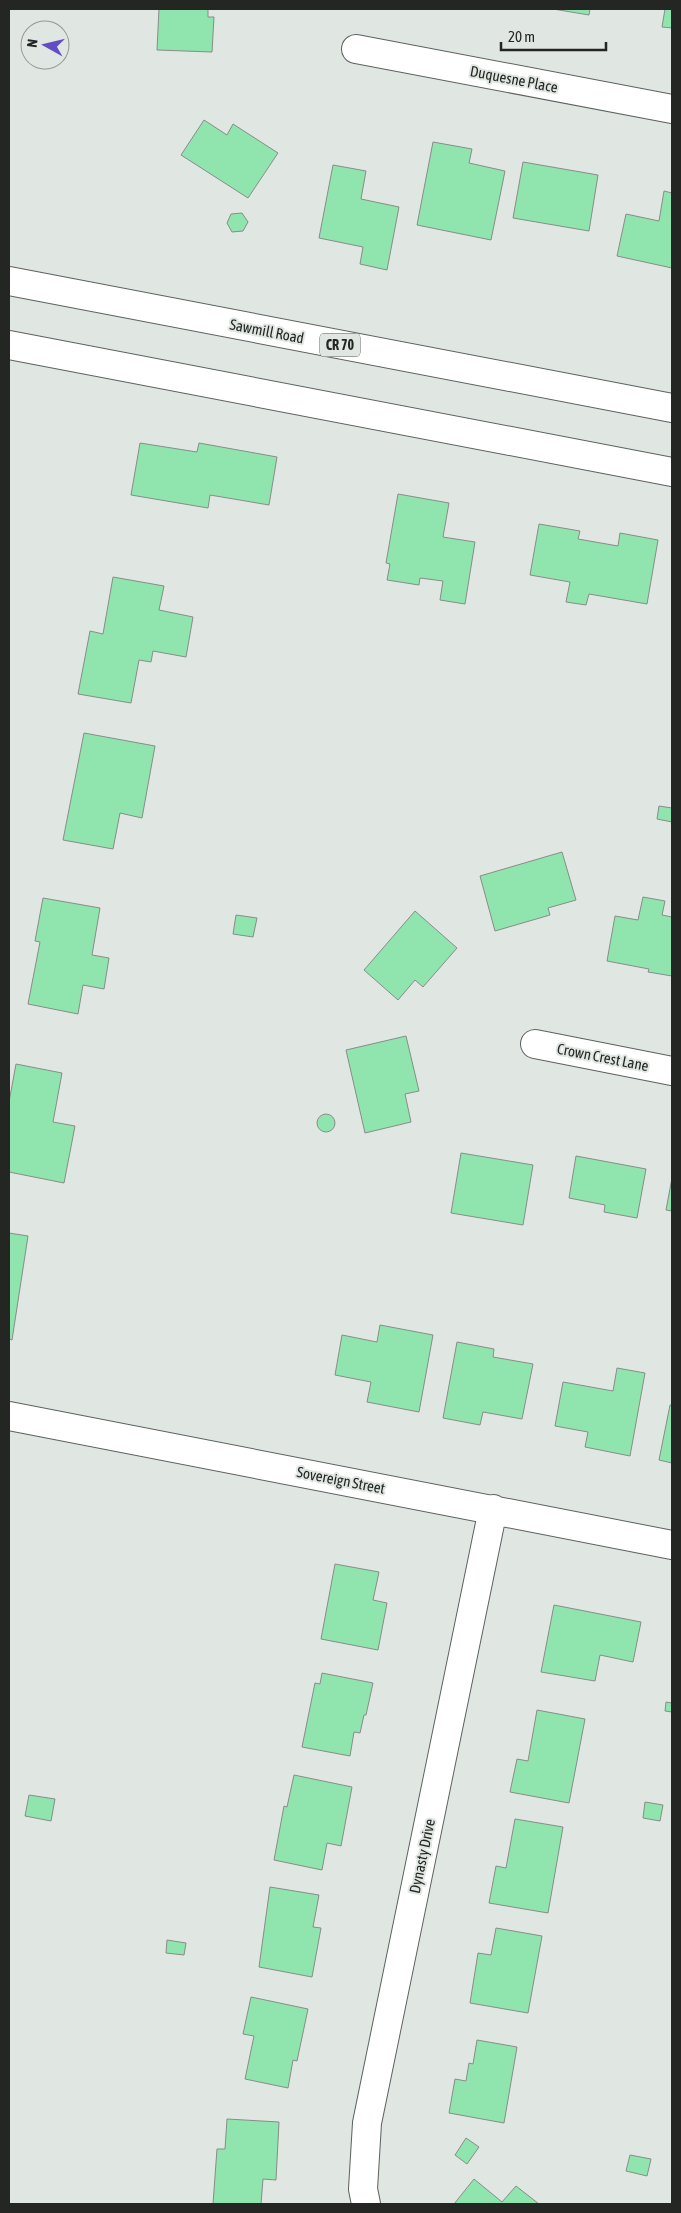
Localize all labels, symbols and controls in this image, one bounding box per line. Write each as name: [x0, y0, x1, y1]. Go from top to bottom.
north arrow: [20, 20, 70, 70]
scale bar: [501, 20, 606, 52]
text: 20 m: [508, 28, 535, 45]
text: N: [24, 38, 41, 48]
street label: Duquesne Place: [469, 62, 559, 96]
street label: Sawmill Road: [229, 315, 305, 347]
road number: CR 70: [320, 334, 360, 356]
street label: Crown Crest Lane: [556, 1040, 650, 1074]
street label: Sovereign Street: [295, 1463, 387, 1497]
street label: Dynasty Drive: [406, 1817, 438, 1895]

